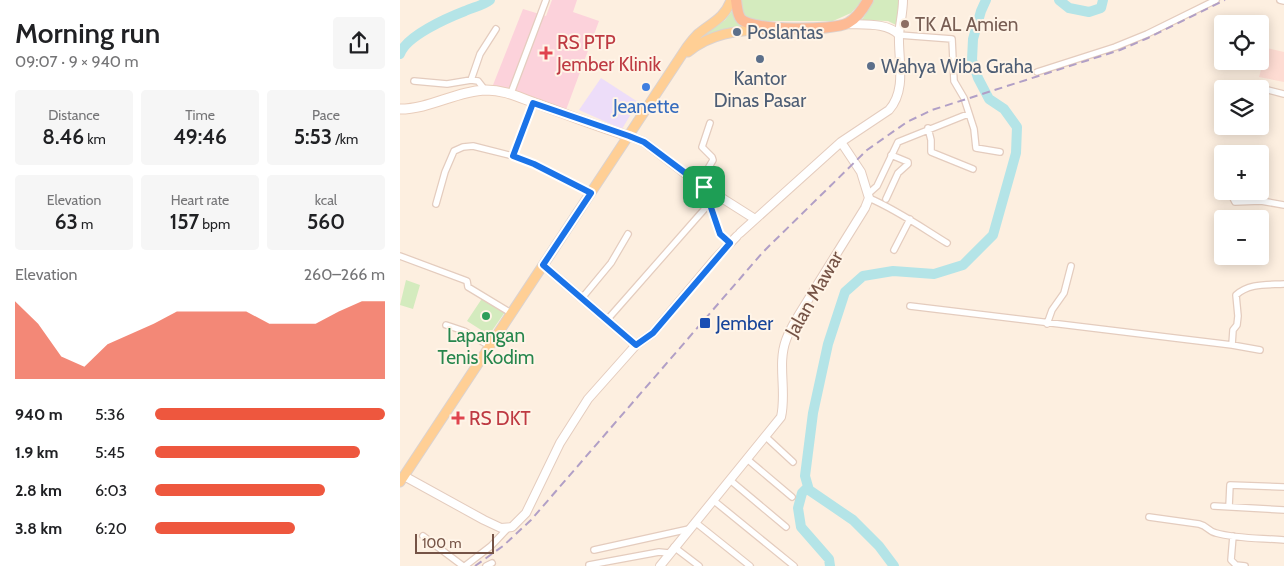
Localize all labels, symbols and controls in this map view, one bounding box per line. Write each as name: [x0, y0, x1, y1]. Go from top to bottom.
place label: TK AL Amien: [915, 13, 1018, 36]
map controls: [1214, 15, 1269, 265]
button: locate: [1214, 15, 1269, 70]
text: Morning run: [15, 16, 160, 50]
button: share: [333, 17, 385, 69]
marker: TK AL Amien: [899, 18, 911, 30]
place label: Poslantas: [747, 21, 824, 44]
marker: Poslantas: [731, 26, 743, 38]
place label: RS PTP Jember Klinik: [556, 31, 661, 76]
marker: RS PTP Jember Klinik: [539, 46, 553, 60]
text: 09:07 · 9 × 940 m: [15, 52, 139, 71]
marker: Kantor Dinas Pasar: [754, 53, 766, 65]
place label: Wahya Wiba Graha: [881, 55, 1033, 78]
marker: Wahya Wiba Graha: [865, 60, 877, 72]
place label: Kantor Dinas Pasar: [714, 67, 806, 112]
button: layers: [1214, 80, 1269, 135]
marker: Jeanette: [640, 81, 652, 93]
place label: Jeanette: [612, 95, 679, 118]
text: Distance: [48, 106, 100, 124]
text: Time: [185, 106, 215, 124]
text: Pace: [312, 106, 340, 124]
text: 8.46: [42, 124, 84, 149]
text: 49:46: [173, 124, 227, 149]
text: 5:53: [294, 124, 332, 149]
text: km: [84, 130, 106, 148]
text: /km: [332, 130, 358, 148]
button: +: [1214, 145, 1269, 200]
pin: [683, 166, 725, 208]
icon: arrive: [690, 173, 718, 201]
text: Elevation: [47, 191, 101, 209]
text: Heart rate: [171, 191, 229, 209]
text: kcal: [315, 191, 337, 209]
text: 63: [55, 209, 78, 234]
text: 157: [170, 209, 199, 234]
text: 560: [307, 209, 345, 234]
button: −: [1214, 210, 1269, 265]
text: m: [78, 215, 93, 233]
text: bpm: [199, 215, 230, 233]
street label: Jalan Mawar: [780, 247, 848, 342]
text: Elevation: [15, 265, 78, 284]
text: 260–266 m: [304, 265, 385, 284]
marker: Lapangan Tenis Kodim: [480, 310, 492, 322]
place label: Jember: [715, 312, 773, 335]
marker: Jember: [698, 316, 712, 330]
place label: Lapangan Tenis Kodim: [438, 324, 534, 369]
text: 940 m: [15, 405, 63, 424]
text: 5:36: [95, 405, 125, 424]
place label: RS DKT: [469, 407, 531, 430]
marker: RS DKT: [451, 411, 465, 425]
text: 1.9 km: [15, 443, 58, 462]
text: 5:45: [95, 443, 125, 462]
text: 2.8 km: [15, 481, 62, 500]
text: 6:03: [95, 481, 127, 500]
text: 3.8 km: [15, 519, 62, 538]
text: 6:20: [95, 519, 127, 538]
scale bar: [415, 531, 494, 554]
text: 100 m: [422, 534, 462, 552]

